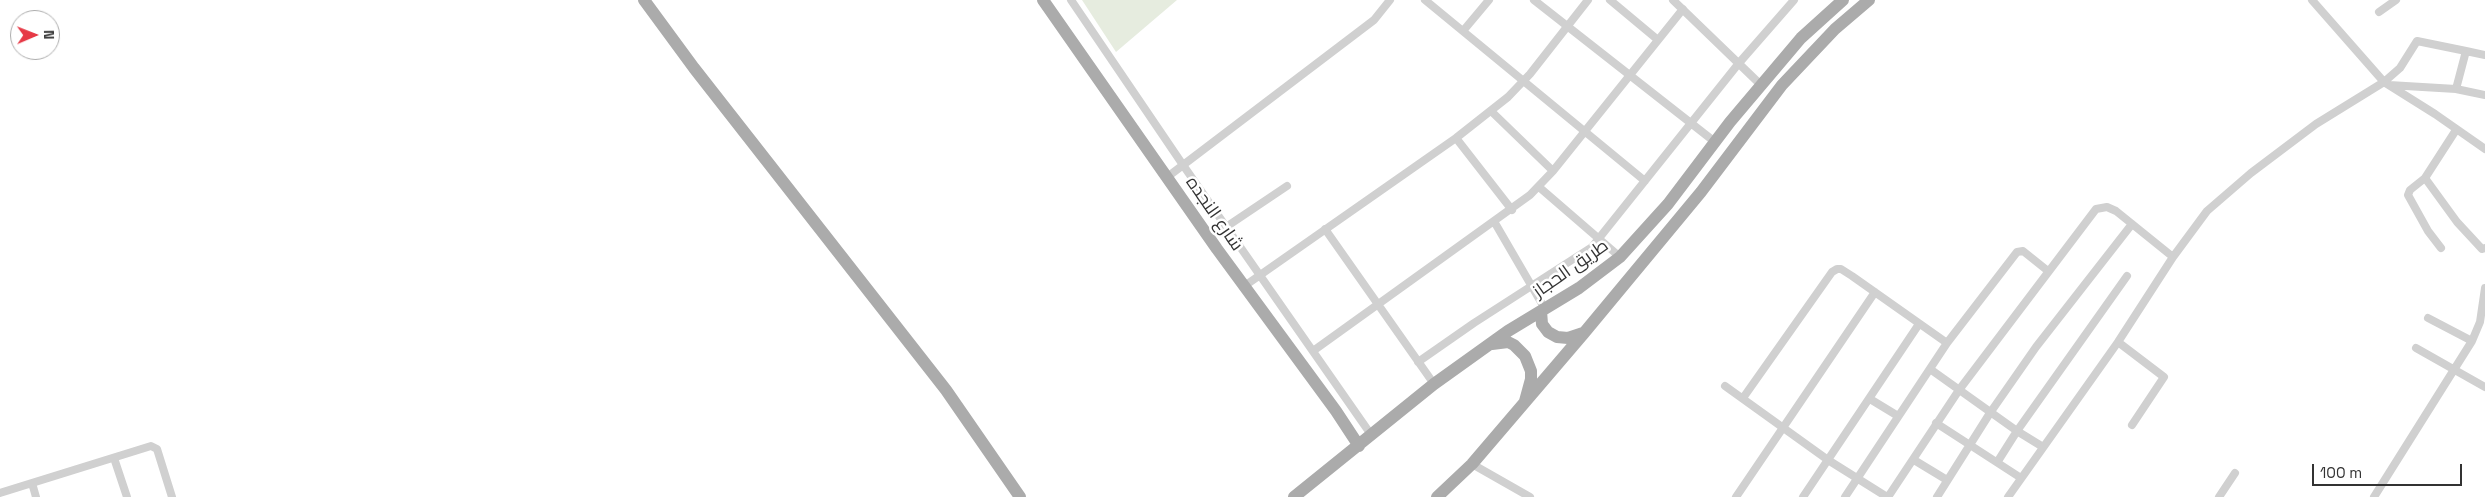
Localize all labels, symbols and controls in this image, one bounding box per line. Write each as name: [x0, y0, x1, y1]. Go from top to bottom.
north arrow: [10, 10, 60, 60]
text: N: [40, 30, 58, 40]
street label: شارع النجده: [1181, 173, 1247, 255]
street label: طريق الحجاز: [1529, 235, 1613, 303]
scale bar: [2315, 454, 2465, 486]
text: 100 m: [2320, 463, 2362, 482]

